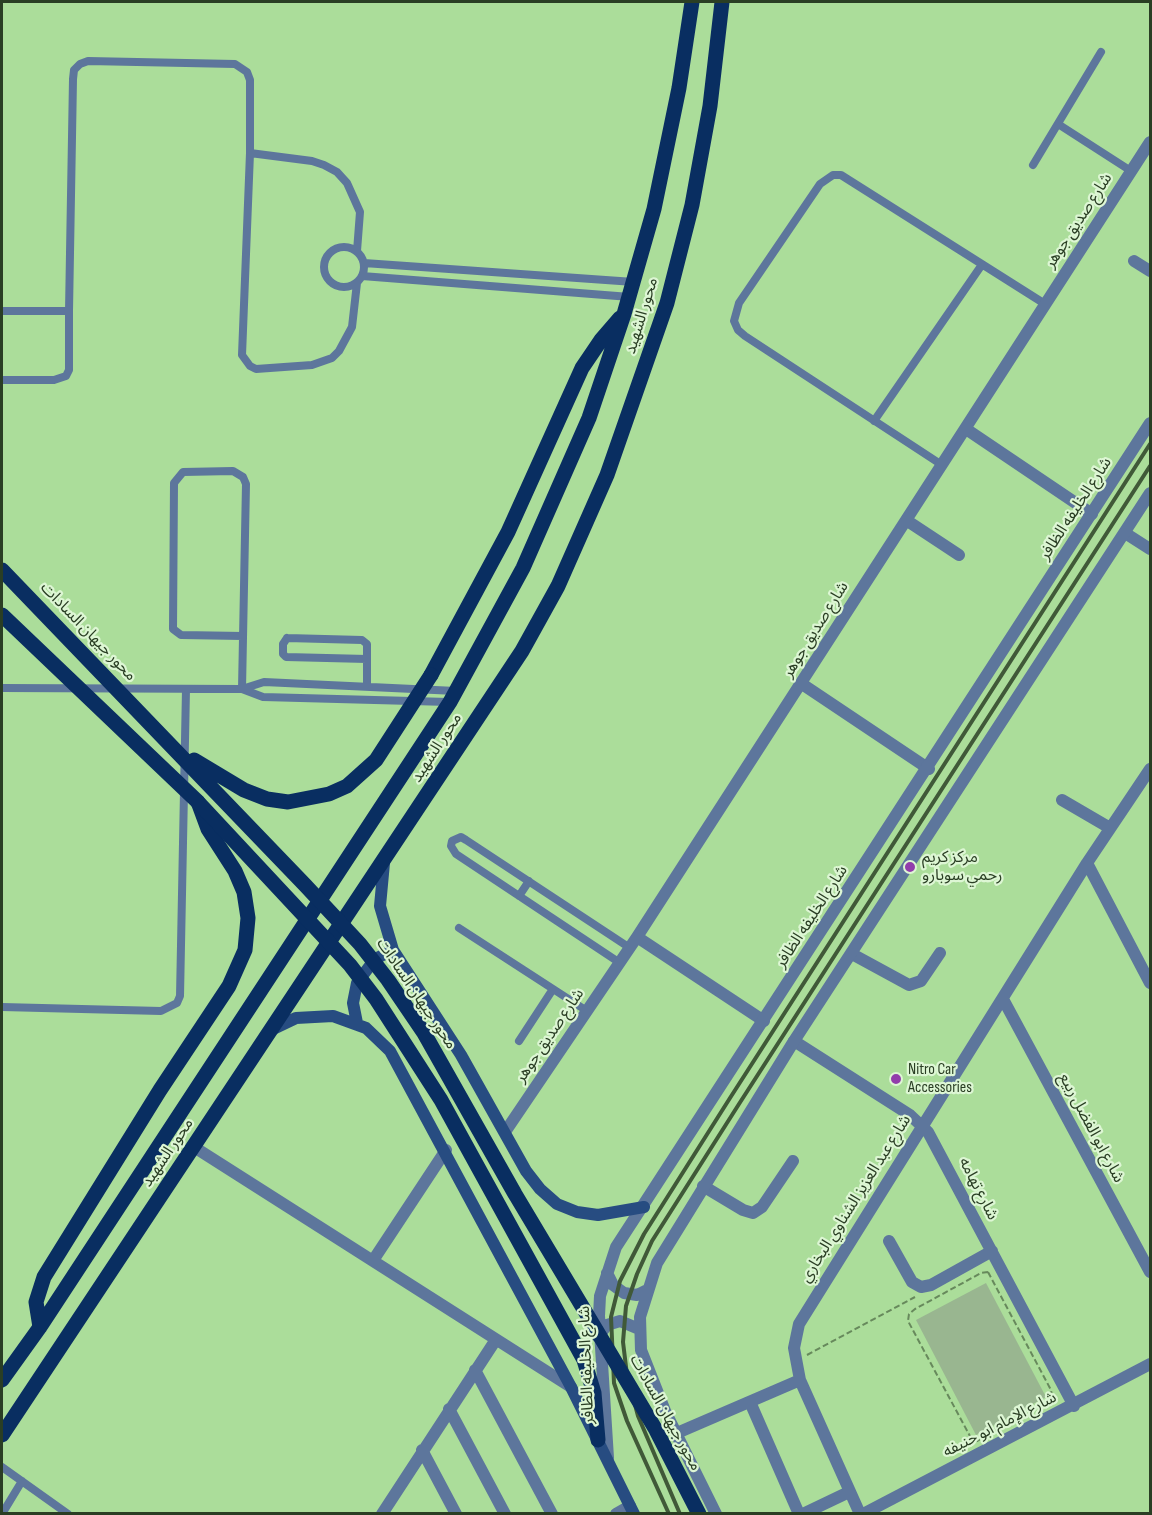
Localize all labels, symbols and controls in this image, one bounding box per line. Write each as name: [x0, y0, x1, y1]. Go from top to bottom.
street label: شارع صديق جوهر: [1041, 170, 1117, 272]
street label: محور الشهيد: [621, 276, 663, 356]
street label: شارع الخليفه الظافر: [1036, 454, 1116, 564]
street label: محور جيهان السادات: [36, 579, 140, 685]
street label: شارع صديق جوهر: [779, 579, 853, 681]
street label: محور الشهيد: [408, 710, 466, 786]
place label: مركز كريم رحمي سوبارو: [922, 848, 1002, 886]
marker: مركز كريم رحمي سوبارو: [903, 860, 917, 874]
street label: شارع الخليفه الظافر: [772, 862, 852, 972]
street label: محور جيهان السادات: [372, 935, 460, 1053]
street label: شارع صديق جوهر: [511, 985, 589, 1087]
place label: Nitro Car Accessories: [908, 1060, 972, 1098]
street label: شارع ابو الفضل ربيع: [1054, 1070, 1128, 1186]
marker: Nitro Car Accessories: [889, 1072, 903, 1086]
street label: شارع عبد العزيز الشناوي البخاري: [796, 1112, 916, 1286]
street label: محور الشهيد: [138, 1115, 198, 1191]
street label: شارع تهامه: [954, 1155, 1002, 1223]
street label: شارع الخليفه الظافر: [575, 1306, 599, 1424]
street label: محور جيهان السادات: [625, 1352, 705, 1474]
street label: شارع الإمام ابو حنيفه: [940, 1388, 1060, 1462]

